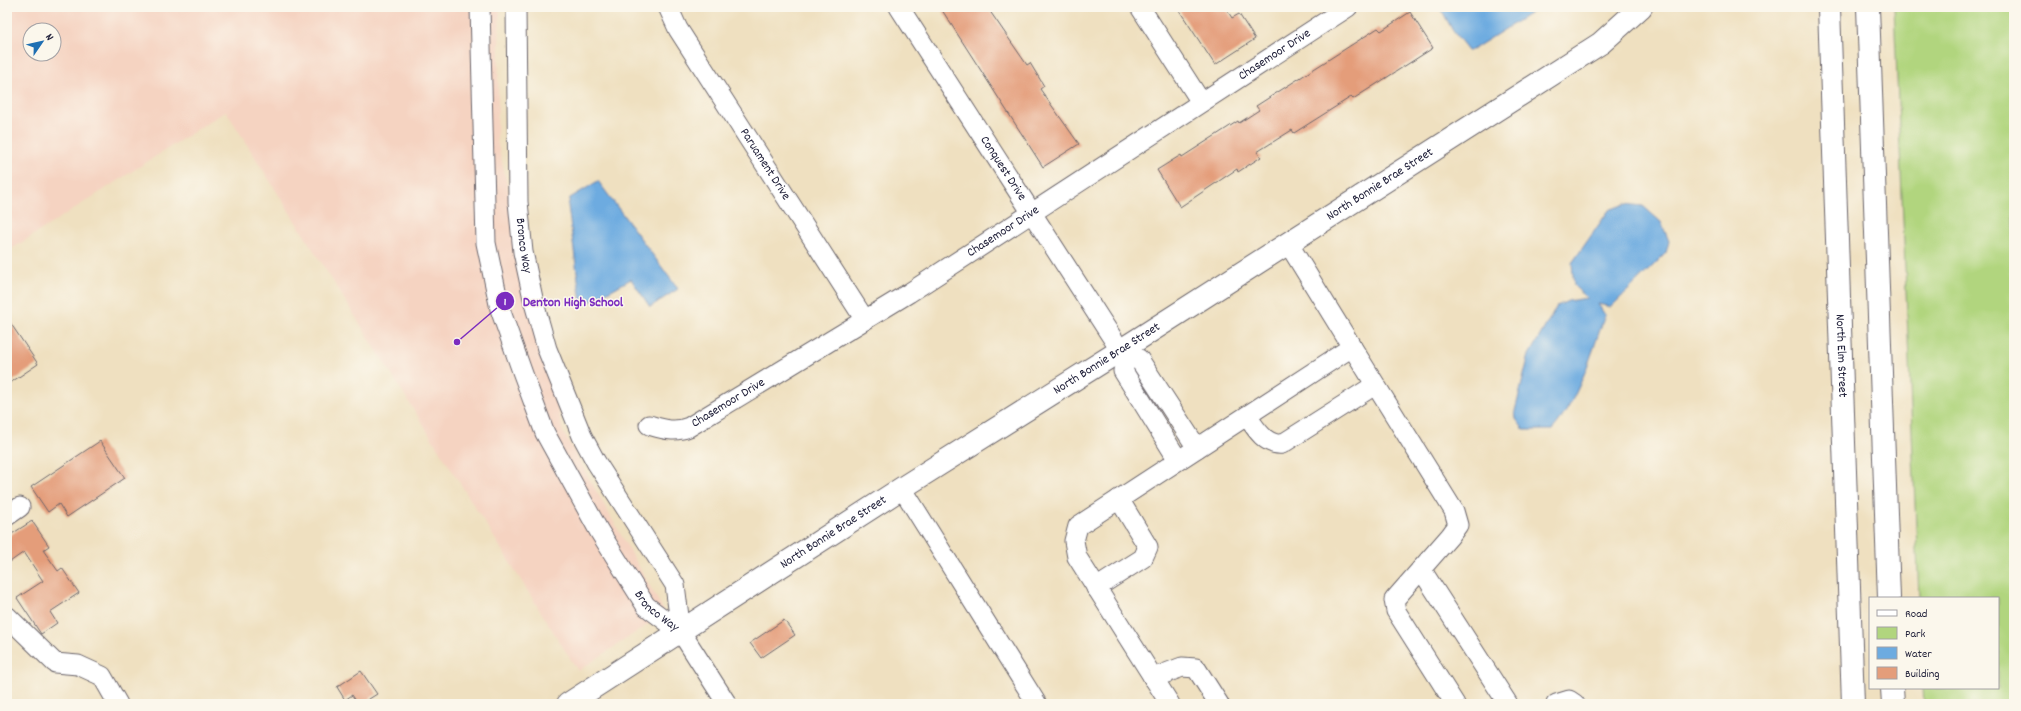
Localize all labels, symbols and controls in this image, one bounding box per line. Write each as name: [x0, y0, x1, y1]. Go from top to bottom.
north arrow: [22, 22, 62, 62]
street label: Chasemoor Drive: [1235, 24, 1315, 85]
text: N: [40, 31, 57, 45]
street label: Paruament Drive: [735, 125, 795, 204]
street label: Conquest Drive: [975, 132, 1031, 205]
street label: North Bonnie Brae Street: [1323, 143, 1437, 226]
street label: Chasemoor Drive: [963, 201, 1043, 262]
street label: Bronco Way: [510, 217, 537, 276]
callout: Denton High School: [495, 288, 632, 314]
text: Denton High School: [523, 293, 624, 313]
text: 1: [504, 294, 507, 311]
street label: North Elm Street: [1830, 314, 1852, 398]
street label: North Bonnie Brae Street: [1050, 318, 1164, 400]
street label: Chasemoor Drive: [688, 373, 769, 433]
street label: North Bonnie Brae Street: [776, 491, 890, 574]
street label: Bronco Way: [629, 587, 684, 637]
legend: [1869, 597, 1999, 689]
text: Road: [1905, 606, 1927, 623]
text: Park: [1905, 626, 1926, 643]
text: Water: [1905, 646, 1932, 663]
text: Building: [1905, 666, 1940, 683]

